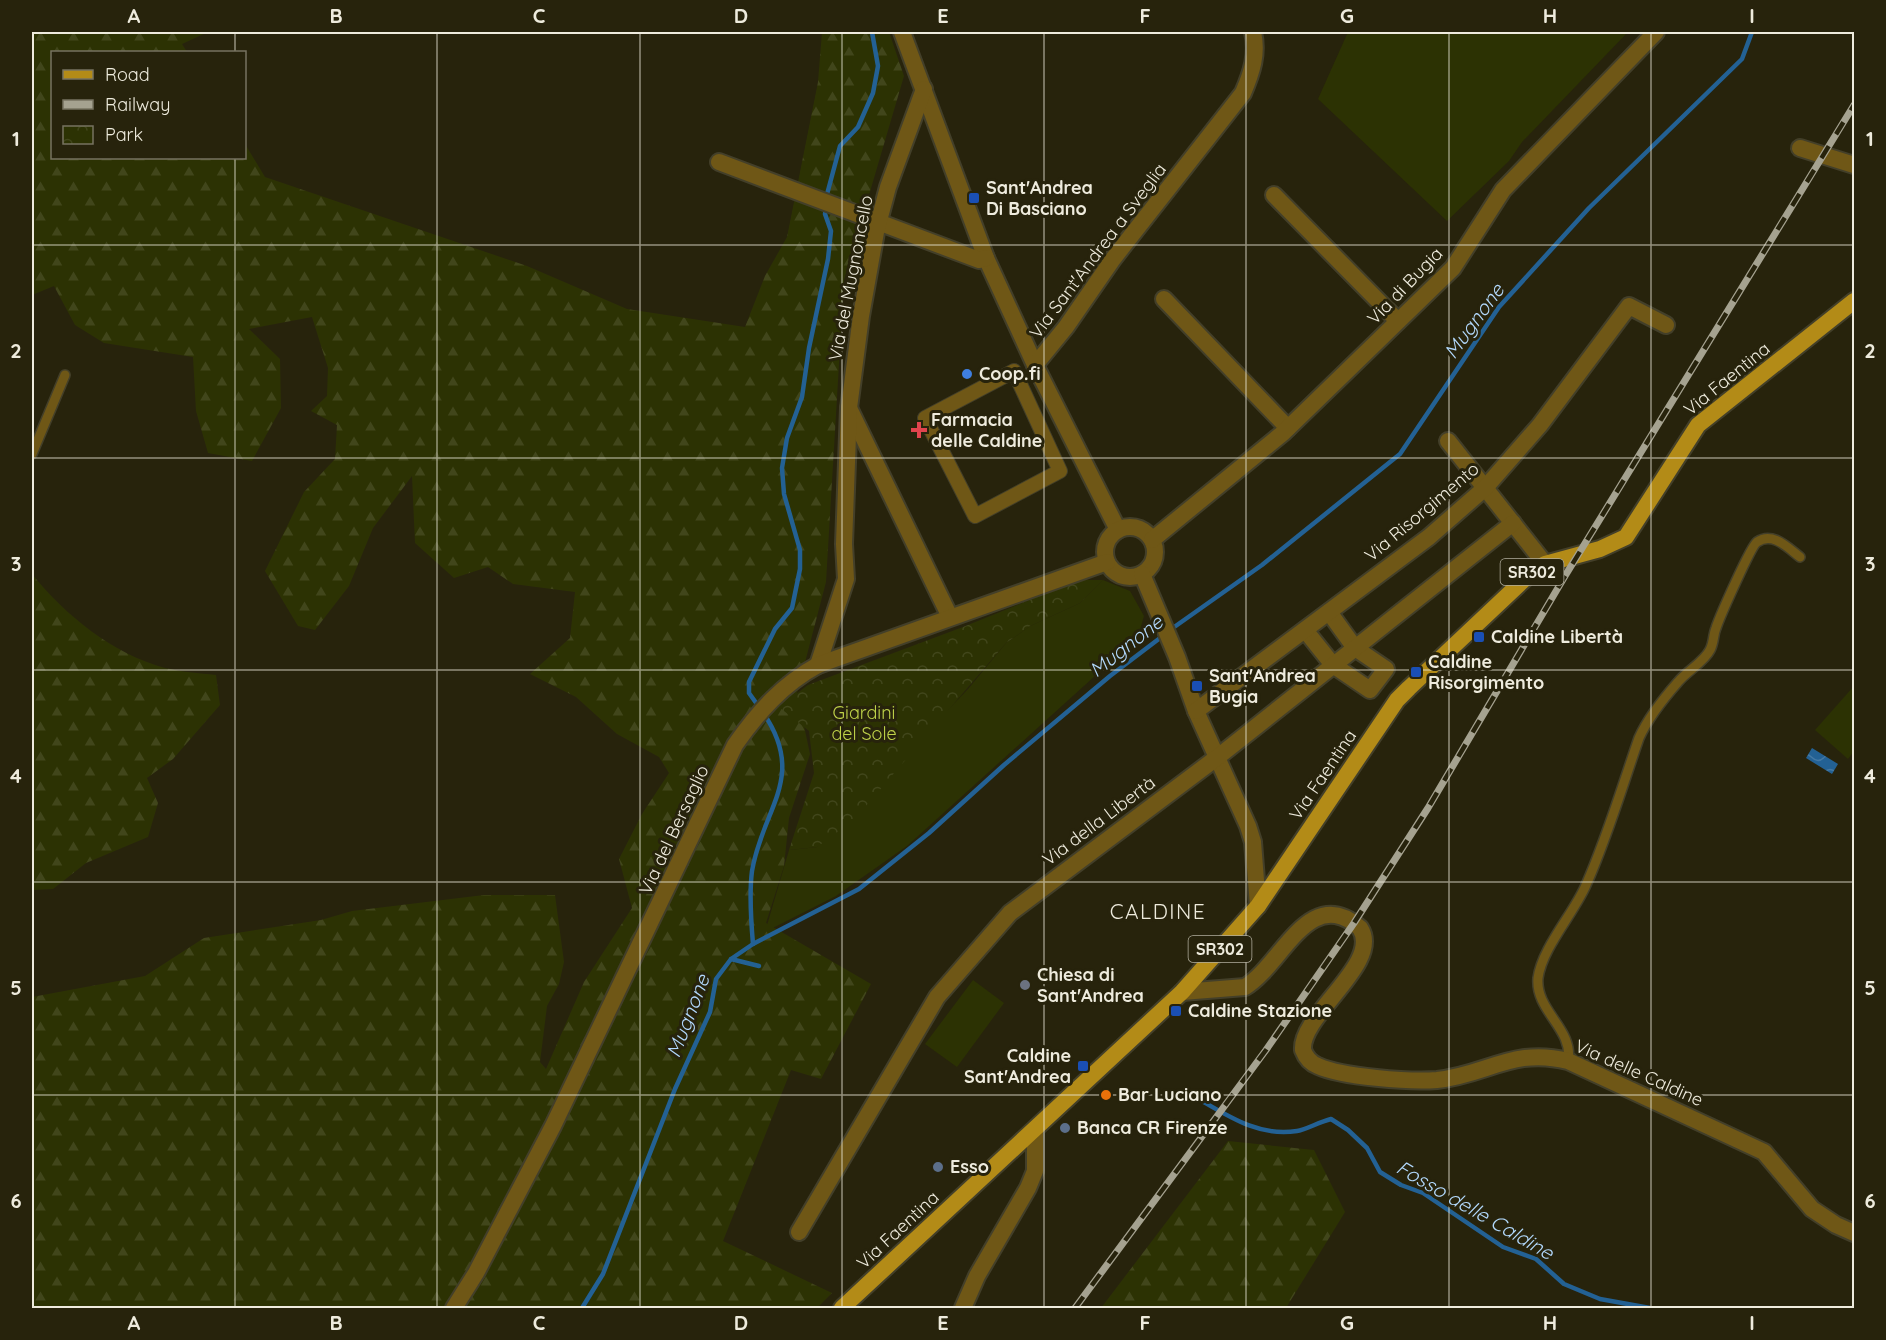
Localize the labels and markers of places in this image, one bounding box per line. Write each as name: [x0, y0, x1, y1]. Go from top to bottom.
place label: Sant'Andrea Di Basciano: [986, 176, 1093, 220]
marker: Sant'Andrea Di Basciano: [967, 191, 981, 205]
place label: Coop.fi: [979, 362, 1041, 385]
marker: Coop.fi: [960, 367, 974, 381]
place label: Farmacia delle Caldine: [931, 408, 1042, 452]
marker: Farmacia delle Caldine: [912, 423, 926, 437]
place label: Caldine Libertà: [1491, 625, 1623, 648]
marker: Caldine Libertà: [1472, 630, 1486, 644]
place label: Caldine Risorgimento: [1428, 650, 1544, 694]
place label: Sant'Andrea Bugia: [1209, 664, 1316, 708]
marker: Caldine Risorgimento: [1409, 665, 1423, 679]
marker: Sant'Andrea Bugia: [1190, 679, 1204, 693]
place label: Chiesa di Sant'Andrea: [1037, 963, 1144, 1007]
marker: Chiesa di Sant'Andrea: [1018, 978, 1032, 992]
place label: Caldine Stazione: [1188, 999, 1332, 1022]
marker: Caldine Stazione: [1169, 1004, 1183, 1018]
place label: Caldine Sant'Andrea: [964, 1044, 1071, 1088]
marker: Caldine Sant'Andrea: [1076, 1059, 1090, 1073]
place label: Bar Luciano: [1118, 1083, 1222, 1106]
marker: Bar Luciano: [1099, 1088, 1113, 1102]
place label: Banca CR Firenze: [1077, 1116, 1228, 1139]
marker: Banca CR Firenze: [1058, 1121, 1072, 1135]
place label: Esso: [950, 1155, 989, 1178]
marker: Esso: [931, 1160, 945, 1174]

